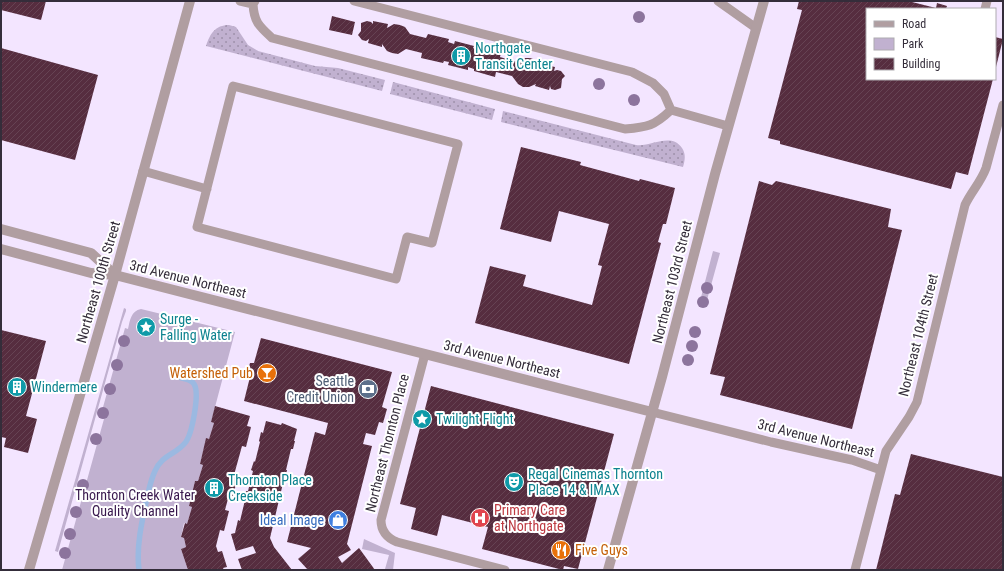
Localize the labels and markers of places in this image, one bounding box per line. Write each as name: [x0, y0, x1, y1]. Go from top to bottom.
place label: Northgate Transit Center: [475, 40, 552, 72]
building icon: Northgate Transit Center: [450, 45, 472, 67]
place label: Surge - Falling Water: [160, 311, 232, 343]
place icon: Surge - Falling Water: [135, 316, 157, 338]
bar icon: Watershed Pub: [256, 362, 278, 384]
place label: Watershed Pub: [170, 365, 253, 381]
place label: Seattle Credit Union: [286, 373, 354, 405]
building icon: Windermere: [6, 376, 28, 398]
bank icon: Seattle Credit Union: [357, 378, 379, 400]
place label: Windermere: [31, 379, 98, 395]
place icon: Twilight Flight: [411, 408, 433, 430]
place label: Twilight Flight: [436, 411, 514, 427]
place label: Regal Cinemas Thornton Place 14 & IMAX: [528, 466, 663, 498]
theatre icon: Regal Cinemas Thornton Place 14 & IMAX: [503, 471, 525, 493]
place label: Thornton Place Creekside: [228, 472, 312, 504]
building icon: Thornton Place Creekside: [203, 477, 225, 499]
place label: Primary Care at Northgate: [494, 502, 566, 534]
hospital icon: Primary Care at Northgate: [469, 507, 491, 529]
shop icon: Ideal Image: [327, 509, 349, 531]
place label: Ideal Image: [260, 512, 324, 528]
restaurant icon: Five Guys: [550, 539, 572, 561]
place label: Five Guys: [575, 542, 628, 558]

